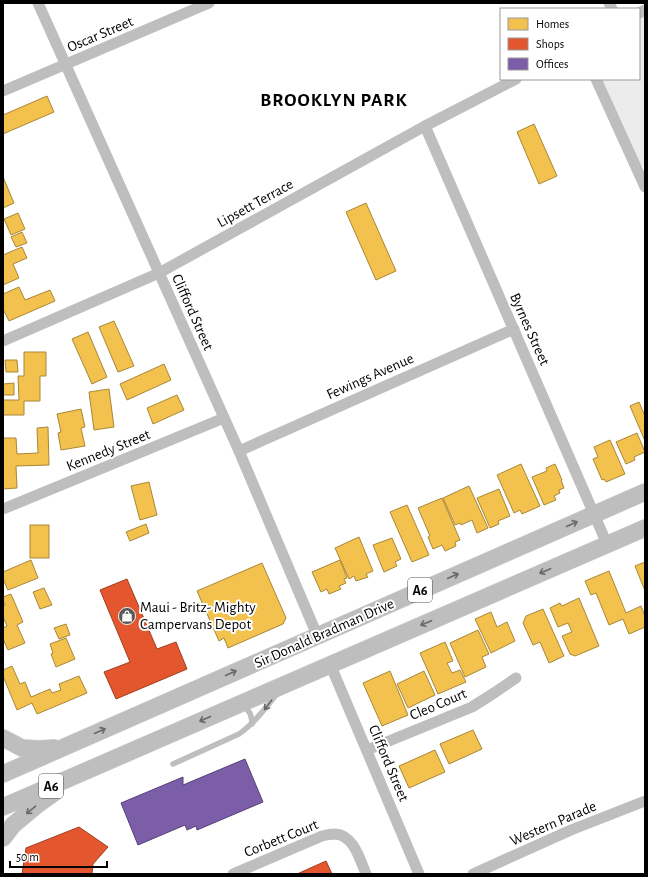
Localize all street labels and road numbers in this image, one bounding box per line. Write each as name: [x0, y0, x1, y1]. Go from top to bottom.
street label: Oscar Street: [65, 14, 136, 55]
street label: Lipsett Terrace: [215, 176, 296, 230]
street label: Clifford Street: [169, 272, 216, 353]
street label: Byrnes Street: [507, 291, 552, 368]
street label: Fewings Avenue: [324, 351, 416, 402]
street label: Kennedy Street: [64, 427, 152, 474]
road number: A6: [408, 578, 432, 602]
street label: Sir Donald Bradman Drive: [252, 596, 396, 671]
street label: Cleo Court: [408, 686, 469, 723]
street label: Clifford Street: [366, 723, 411, 804]
road number: A6: [39, 774, 63, 798]
street label: Western Parade: [508, 799, 599, 848]
street label: Corbett Court: [242, 817, 320, 860]

